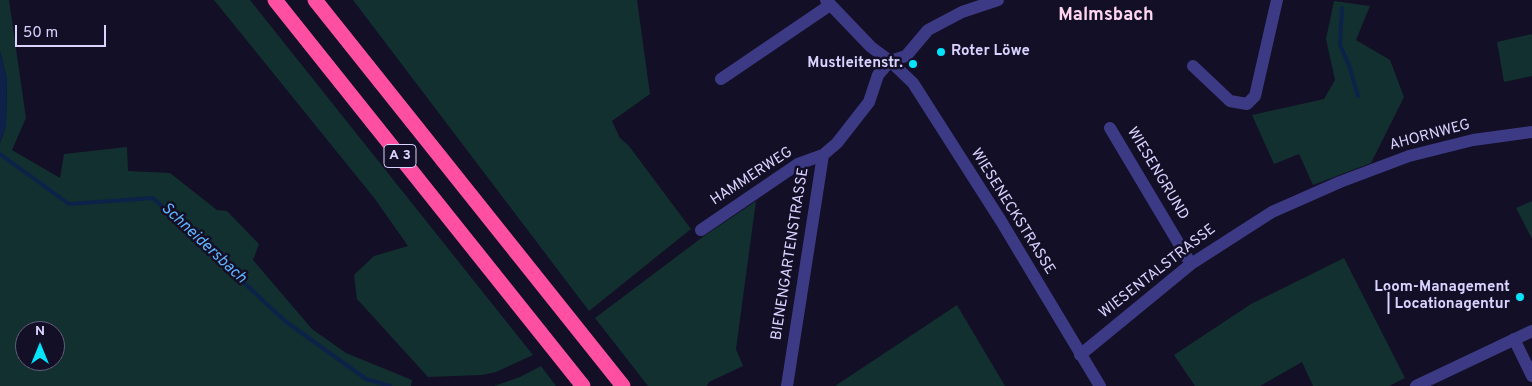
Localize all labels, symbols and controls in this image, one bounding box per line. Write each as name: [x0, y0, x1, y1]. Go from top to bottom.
district label: Malmsbach: [1058, 5, 1154, 27]
scale bar: [18, 15, 109, 47]
text: 50 m: [23, 24, 58, 43]
place label: Roter Löwe: [951, 43, 1030, 61]
marker: Roter Löwe: [935, 46, 947, 58]
place label: Mustleitenstr.: [807, 55, 903, 73]
marker: Mustleitenstr.: [907, 58, 919, 70]
street label: AHORNWEG: [1388, 117, 1472, 155]
street label: WIESENGRUND: [1122, 124, 1192, 224]
road number: A 3: [384, 144, 416, 168]
street label: HAMMERWEG: [708, 144, 796, 210]
street label: WIESENECKSTRASSE: [966, 146, 1058, 278]
street label: BIENENGARTENSTRASSE: [768, 166, 814, 342]
water label: Schneidersbach: [156, 200, 250, 288]
street label: WIESENTALSTRASSE: [1096, 221, 1220, 323]
place label: Loom-Management | Locationagentur: [1374, 279, 1510, 314]
marker: Loom-Management | Locationagentur: [1514, 291, 1526, 303]
north arrow: [15, 321, 65, 371]
text: N: [35, 323, 45, 340]

